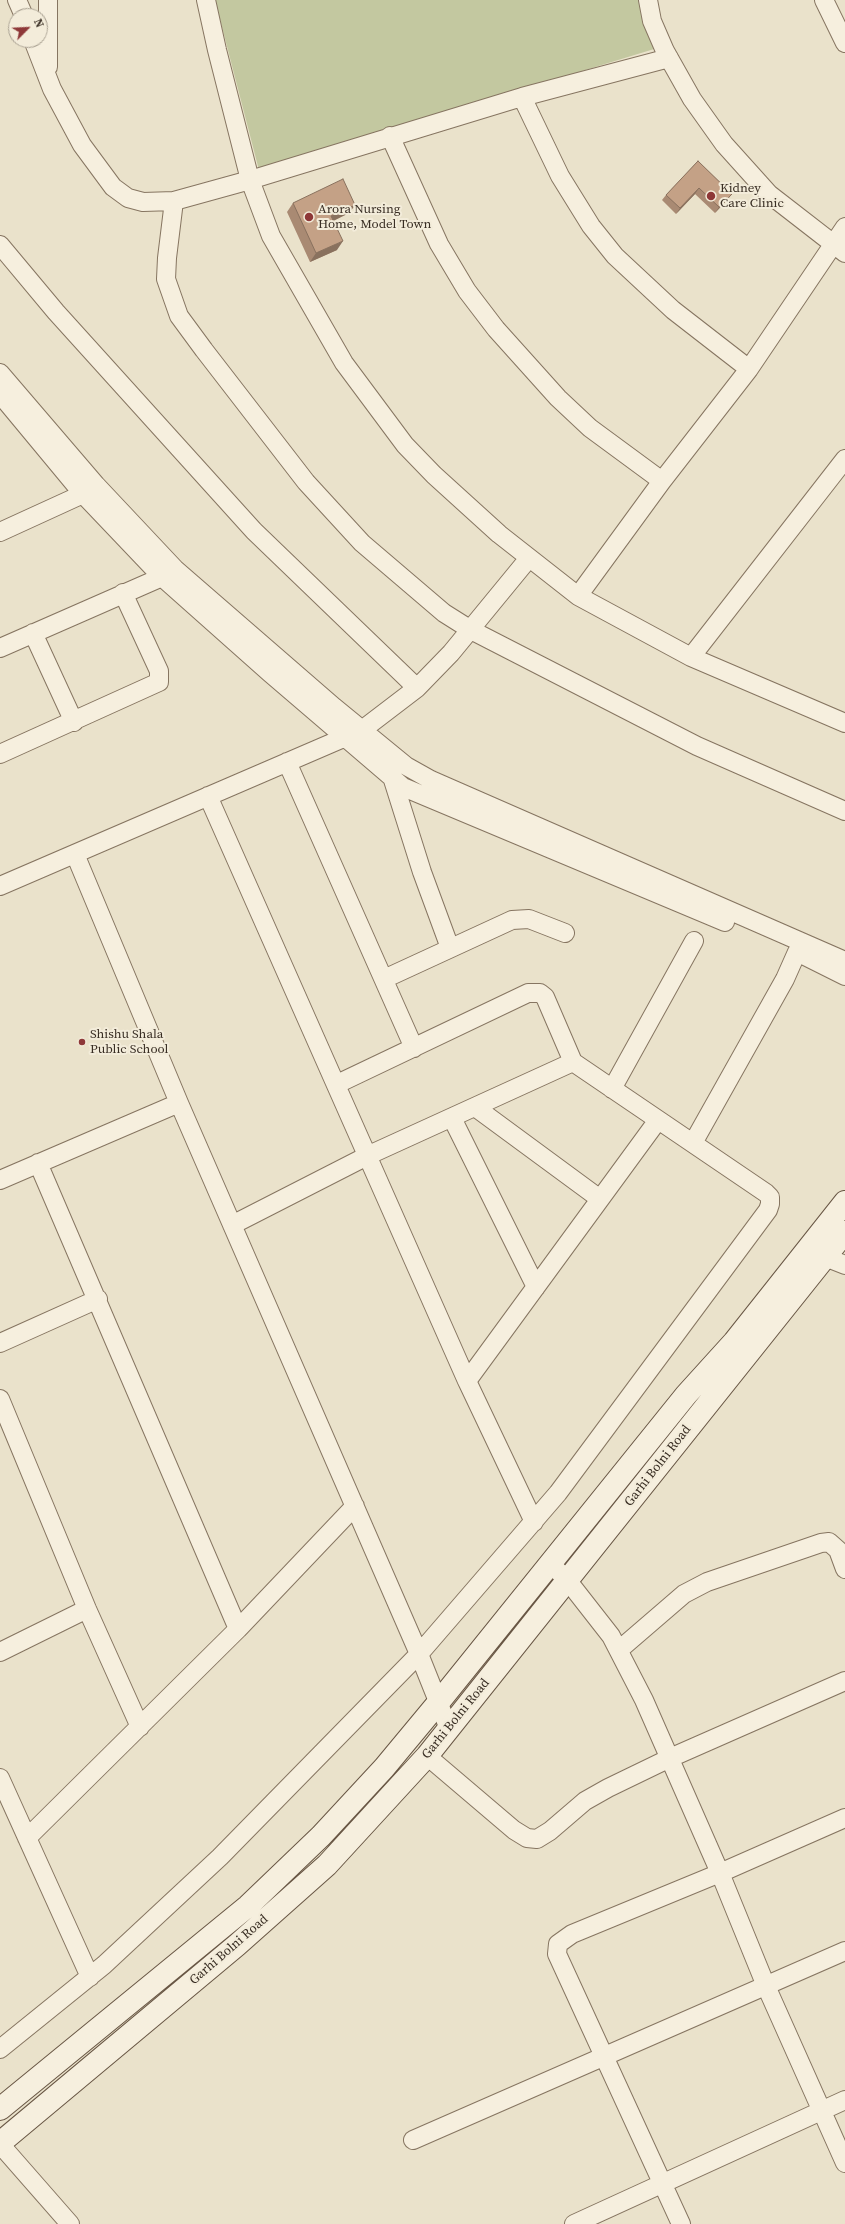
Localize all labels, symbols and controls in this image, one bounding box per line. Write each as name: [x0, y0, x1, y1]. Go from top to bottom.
north arrow: [8, 8, 48, 48]
text: N: [30, 17, 47, 30]
place label: Kidney Care Clinic: [720, 181, 784, 212]
marker: Kidney Care Clinic: [705, 190, 717, 202]
place label: Arora Nursing Home, Model Town: [318, 202, 431, 233]
marker: Arora Nursing Home, Model Town: [303, 211, 315, 223]
place label: Shishu Shala Public School: [90, 1027, 168, 1058]
marker: Shishu Shala Public School: [77, 1037, 87, 1047]
street label: Garhi Bolni Road: [621, 1422, 695, 1510]
street label: Garhi Bolni Road: [419, 1676, 493, 1762]
street label: Garhi Bolni Road: [187, 1912, 271, 1988]

